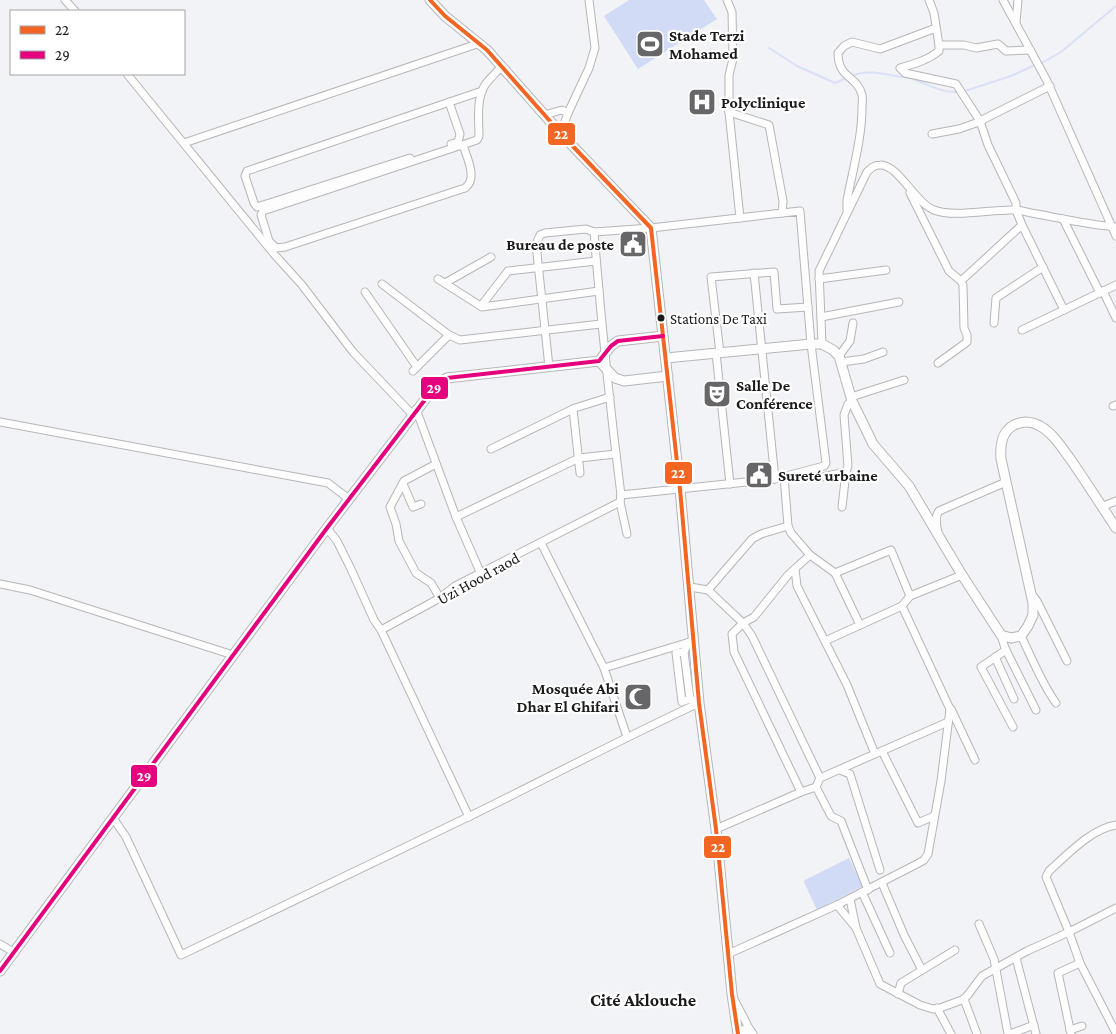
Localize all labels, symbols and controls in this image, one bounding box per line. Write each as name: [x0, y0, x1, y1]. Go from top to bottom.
legend: [10, 10, 185, 75]
text: 22: [55, 22, 69, 38]
place label: Stade Terzi Mohamed: [669, 27, 745, 62]
sports icon: Stade Terzi Mohamed: [635, 29, 665, 59]
text: 29: [55, 47, 70, 63]
hospital icon: Polyclinique: [687, 87, 717, 117]
place label: Polyclinique: [721, 94, 806, 111]
line badge: 22: [547, 122, 576, 146]
text: 22: [554, 126, 568, 142]
public building icon: Bureau de poste: [618, 229, 648, 259]
place label: Bureau de poste: [506, 236, 615, 253]
place label: Stations De Taxi: [670, 311, 767, 327]
marker: Stations De Taxi: [656, 313, 666, 323]
line badge: 29: [420, 376, 449, 400]
place label: Salle De Conférence: [736, 377, 813, 412]
theatre icon: Salle De Conférence: [702, 379, 732, 409]
text: 29: [427, 380, 441, 396]
public building icon: Sureté urbaine: [744, 460, 774, 490]
line badge: 22: [664, 461, 693, 485]
text: 22: [671, 465, 685, 481]
place label: Sureté urbaine: [778, 467, 878, 484]
street label: Uzi Hood raod: [434, 549, 523, 608]
place label: Mosquée Abi Dhar El Ghifari: [517, 680, 619, 715]
mosque icon: Mosquée Abi Dhar El Ghifari: [623, 682, 653, 712]
line badge: 29: [130, 764, 158, 788]
text: 29: [137, 768, 151, 784]
line badge: 22: [703, 835, 732, 859]
text: 22: [711, 839, 725, 855]
district label: Cité Aklouche: [590, 990, 696, 1010]

